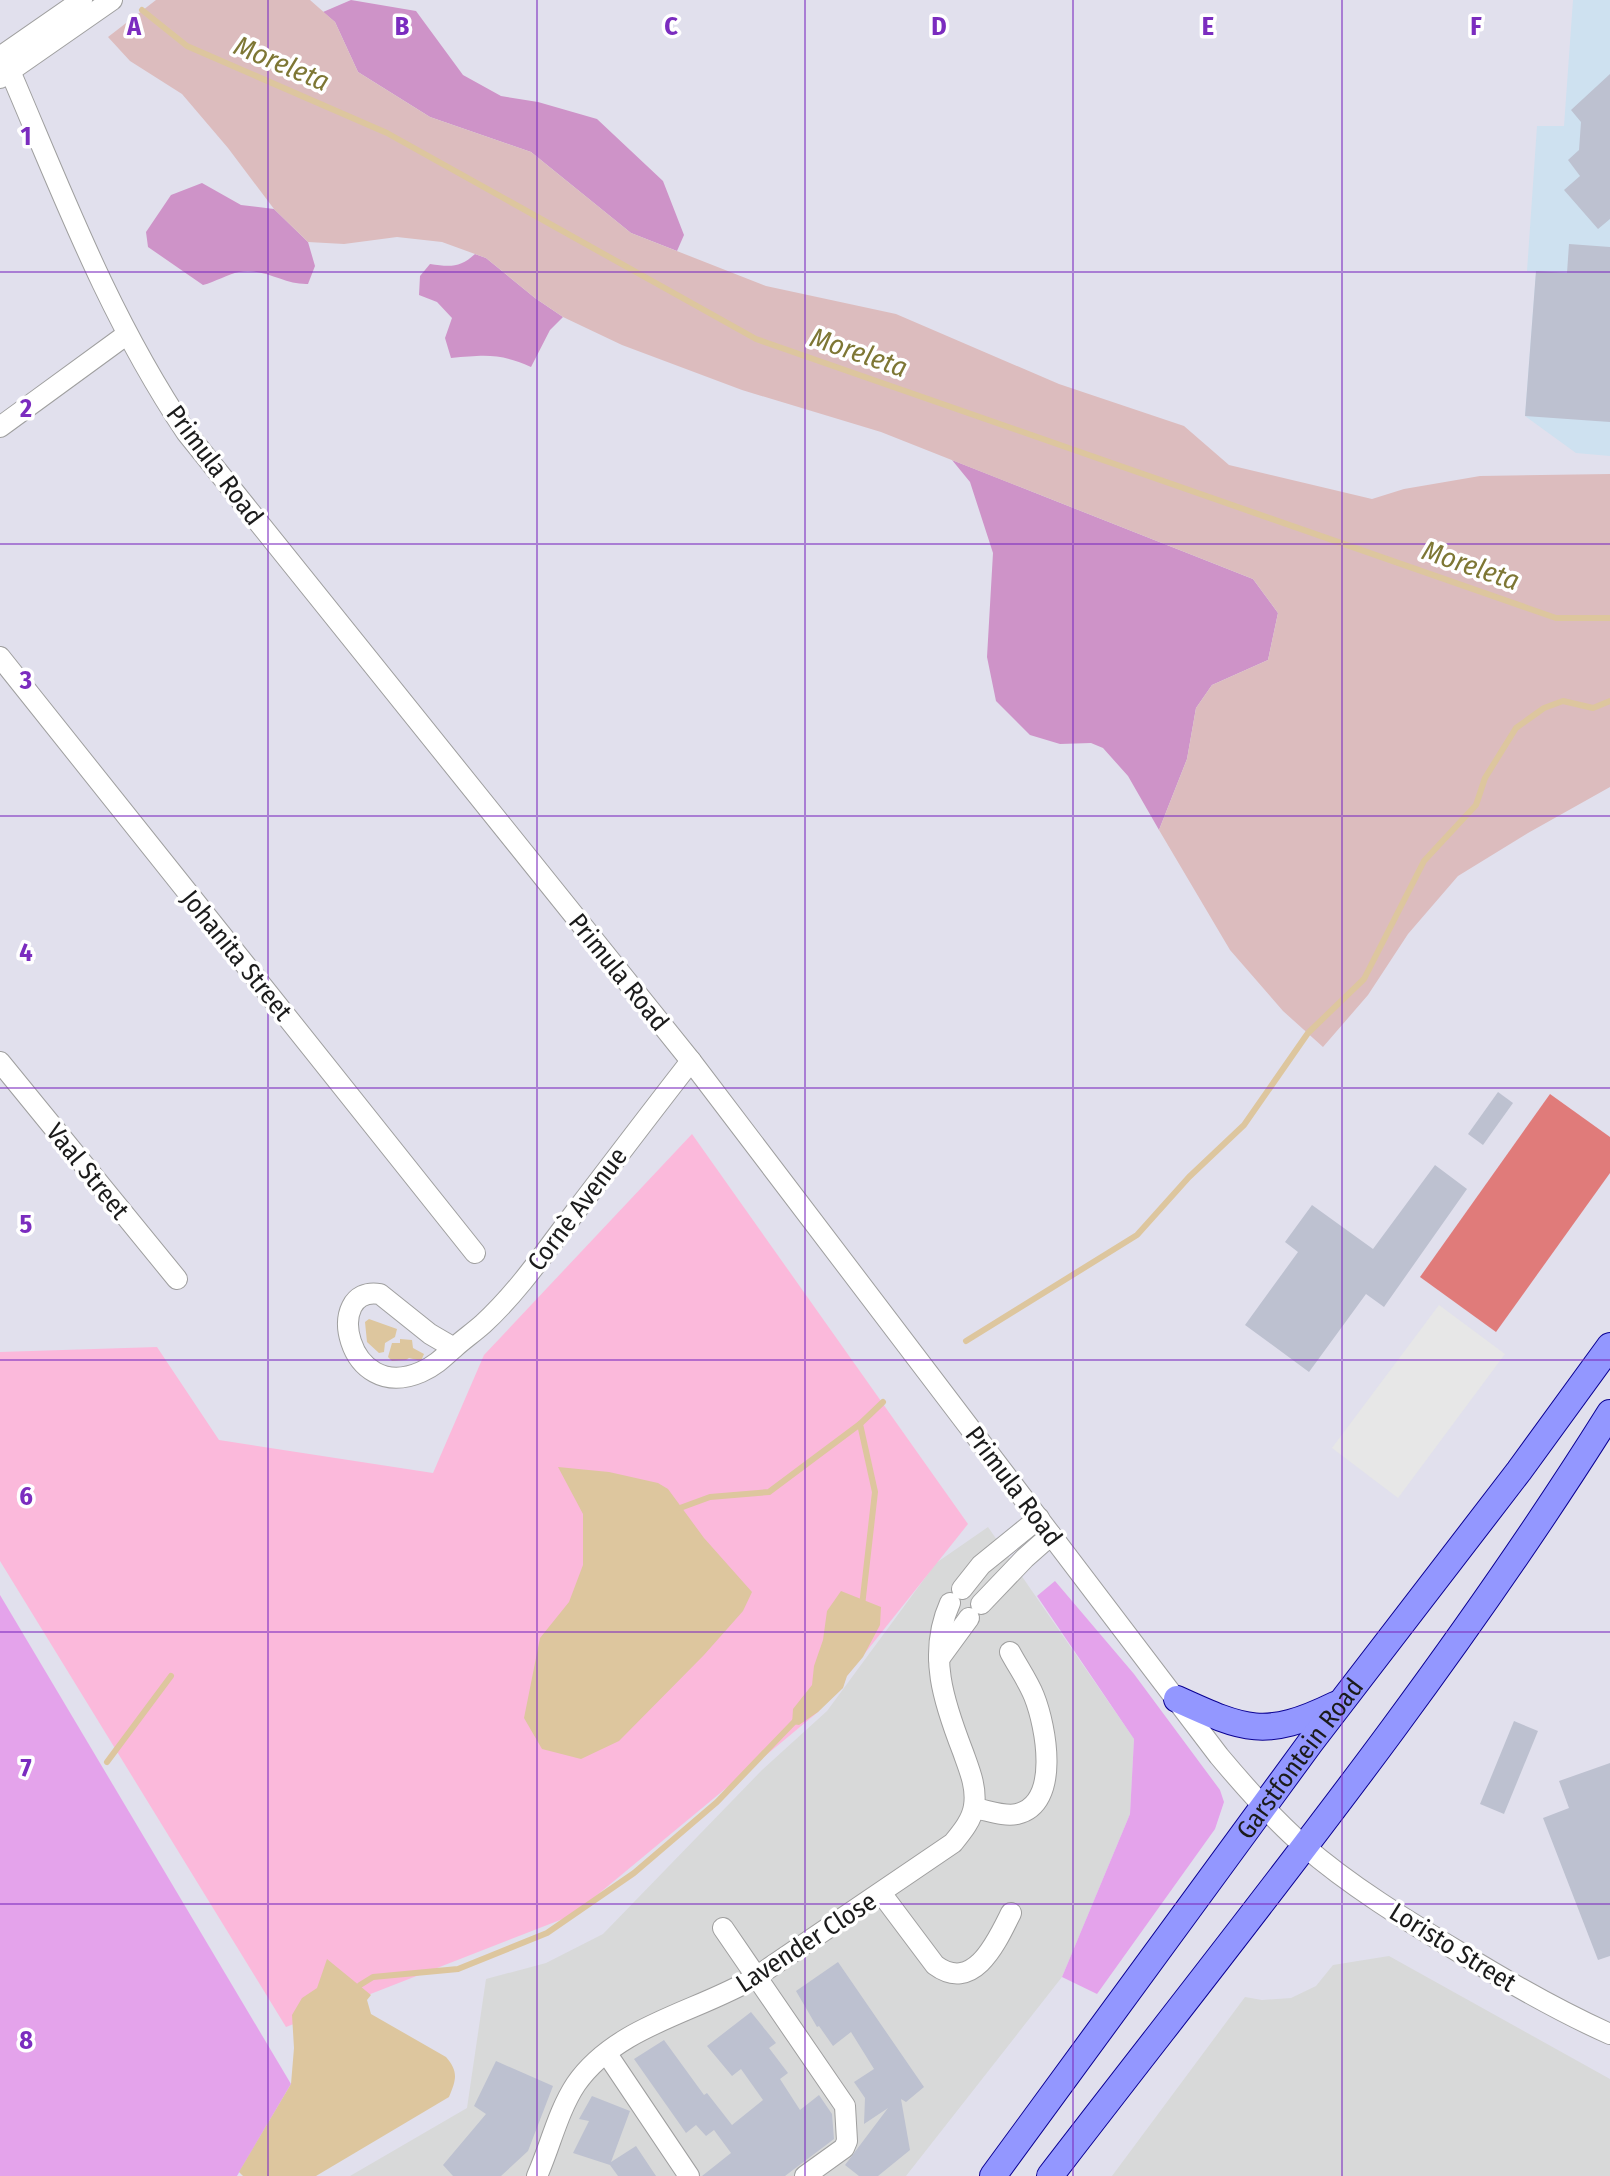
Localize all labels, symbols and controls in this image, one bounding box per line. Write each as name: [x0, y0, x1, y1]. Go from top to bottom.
text: A: [126, 11, 142, 42]
text: B: [395, 11, 410, 42]
text: C: [664, 11, 678, 42]
text: D: [931, 11, 947, 42]
text: E: [1202, 11, 1214, 42]
text: F: [1470, 11, 1482, 42]
water label: Moreleta: [229, 29, 334, 98]
text: 1: [21, 121, 32, 152]
water label: Moreleta: [806, 321, 912, 384]
text: 2: [19, 393, 32, 424]
street label: Primula Road: [160, 399, 270, 531]
water label: Moreleta: [1418, 534, 1524, 597]
text: 3: [19, 665, 32, 696]
street label: Johanita Street: [175, 884, 299, 1027]
street label: Primula Road: [562, 907, 675, 1037]
text: 4: [19, 937, 33, 968]
street label: Vaal Street: [40, 1117, 136, 1226]
street label: Cornè Avenue: [521, 1142, 634, 1277]
text: 5: [20, 1209, 33, 1240]
street label: Primula Road: [959, 1420, 1069, 1552]
text: 6: [19, 1481, 33, 1512]
street label: Garstfontein Road: [1230, 1672, 1370, 1845]
text: 7: [20, 1753, 32, 1784]
street label: Lavender Close: [730, 1886, 882, 1999]
street label: Loristo Street: [1384, 1896, 1522, 1999]
text: 8: [19, 2025, 33, 2056]

